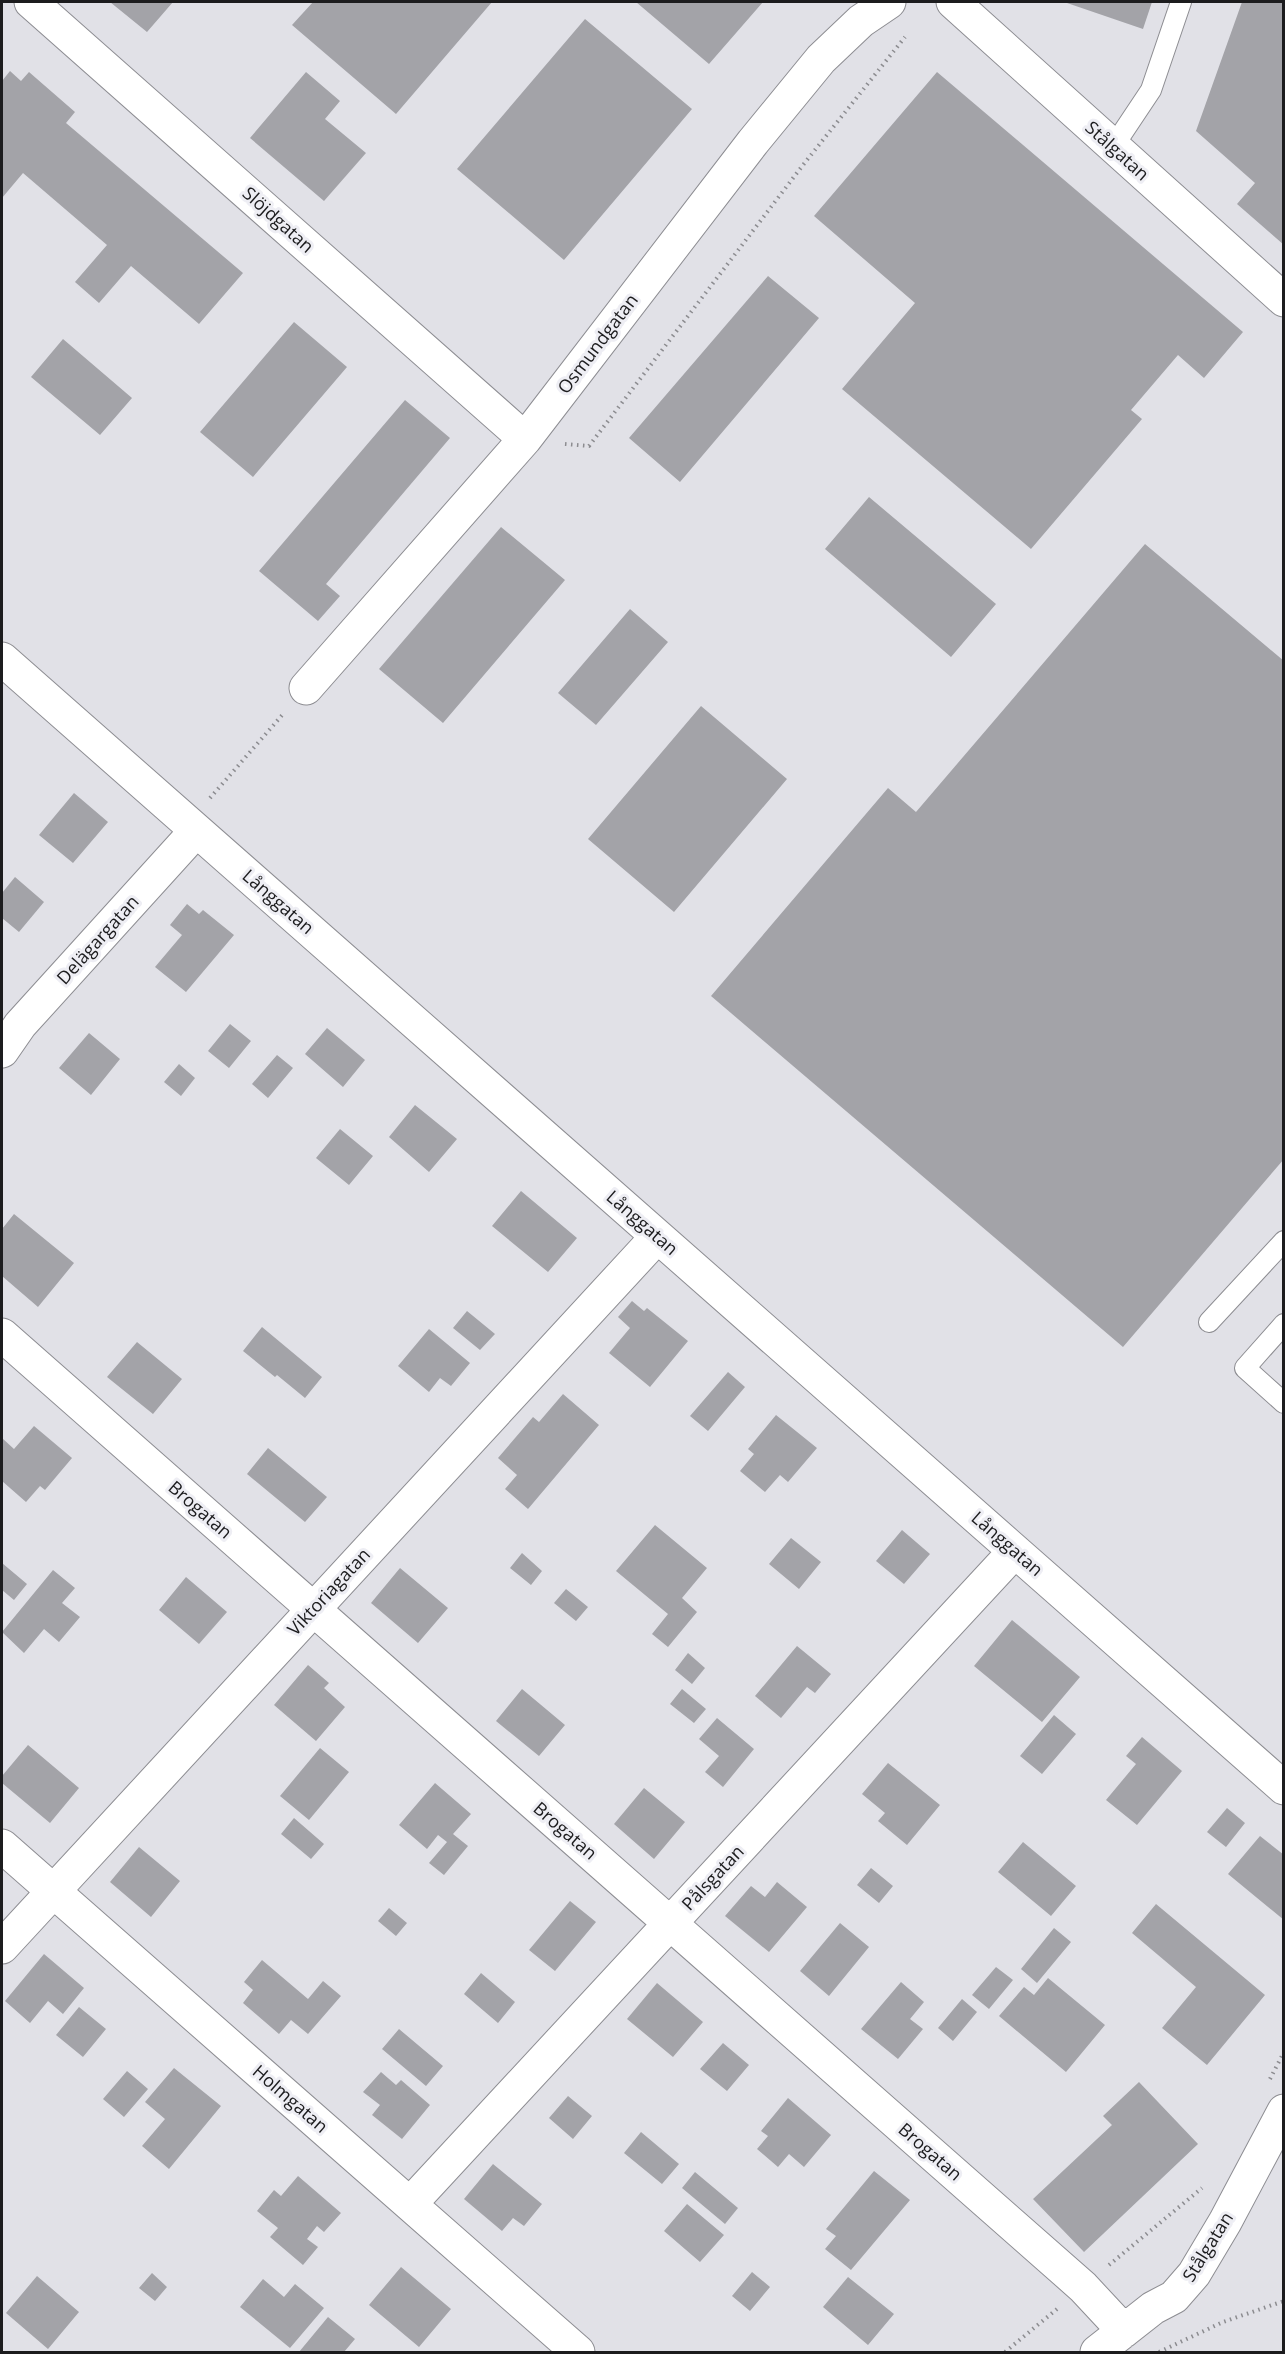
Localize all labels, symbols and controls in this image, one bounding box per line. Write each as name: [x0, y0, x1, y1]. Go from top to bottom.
street label: Stålgatan: [1081, 115, 1155, 185]
street label: Slöjdgatan: [238, 181, 319, 258]
street label: Osmundgatan: [552, 288, 643, 398]
street label: Långgatan: [238, 864, 320, 939]
street label: Delägargatan: [51, 890, 144, 989]
street label: Långgatan: [602, 1185, 684, 1260]
street label: Brogatan: [164, 1475, 238, 1544]
street label: Långgatan: [967, 1506, 1049, 1581]
street label: Viktoriagatan: [282, 1542, 375, 1640]
street label: Brogatan: [529, 1796, 603, 1865]
street label: Pålsgatan: [676, 1839, 749, 1915]
street label: Holmgatan: [248, 2059, 333, 2138]
street label: Brogatan: [894, 2117, 968, 2186]
street label: Stålgatan: [1176, 2207, 1238, 2286]

